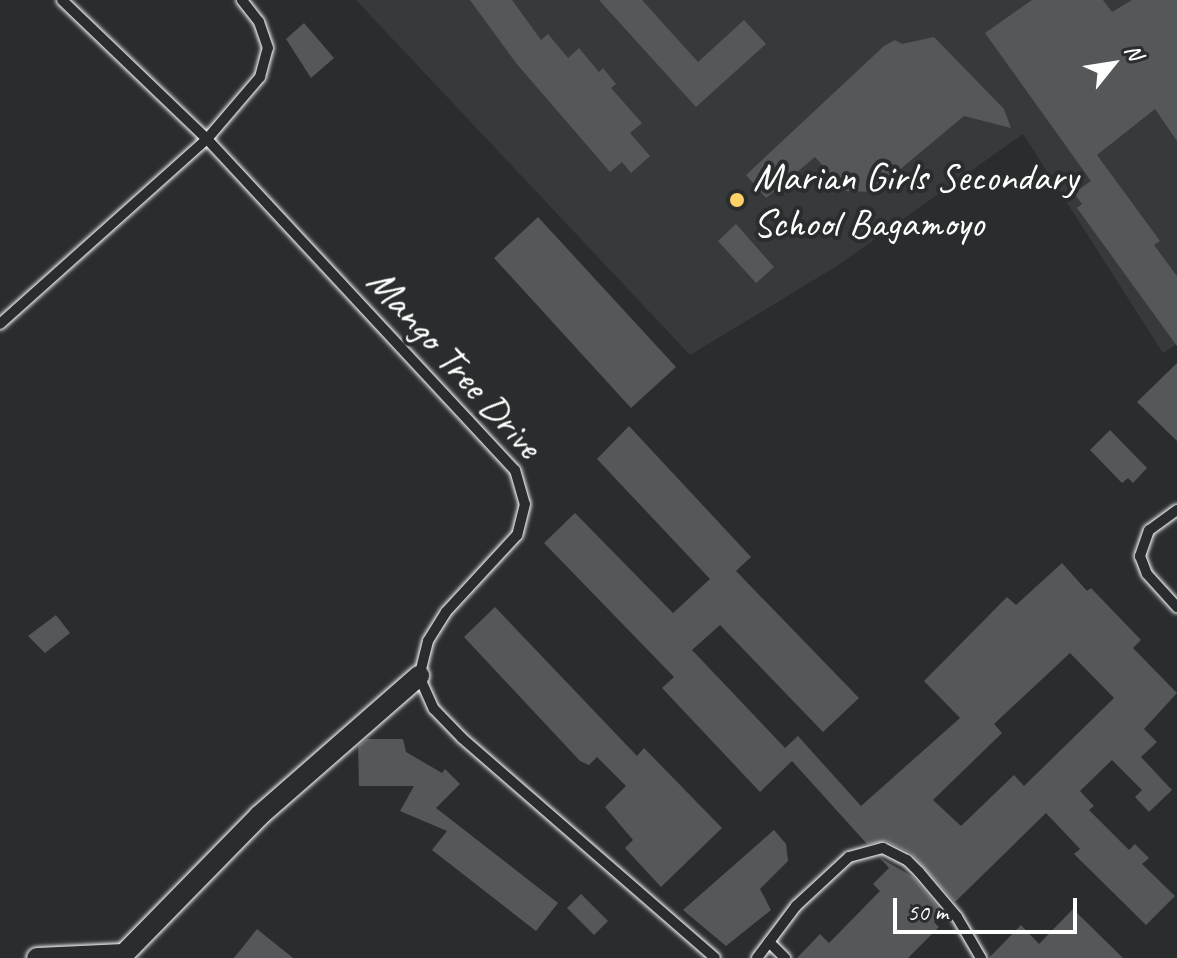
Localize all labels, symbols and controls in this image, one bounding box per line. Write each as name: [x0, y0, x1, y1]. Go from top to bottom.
north arrow: [1073, 24, 1153, 104]
text: N: [1118, 39, 1149, 65]
place label: Marian Girls Secondary School Bagamoyo: [753, 153, 1075, 247]
marker: Marian Girls Secondary School Bagamoyo: [728, 191, 746, 209]
street label: Mango Tree Drive: [357, 258, 553, 468]
scale bar: [897, 882, 1081, 932]
text: 50 m: [907, 897, 948, 927]

